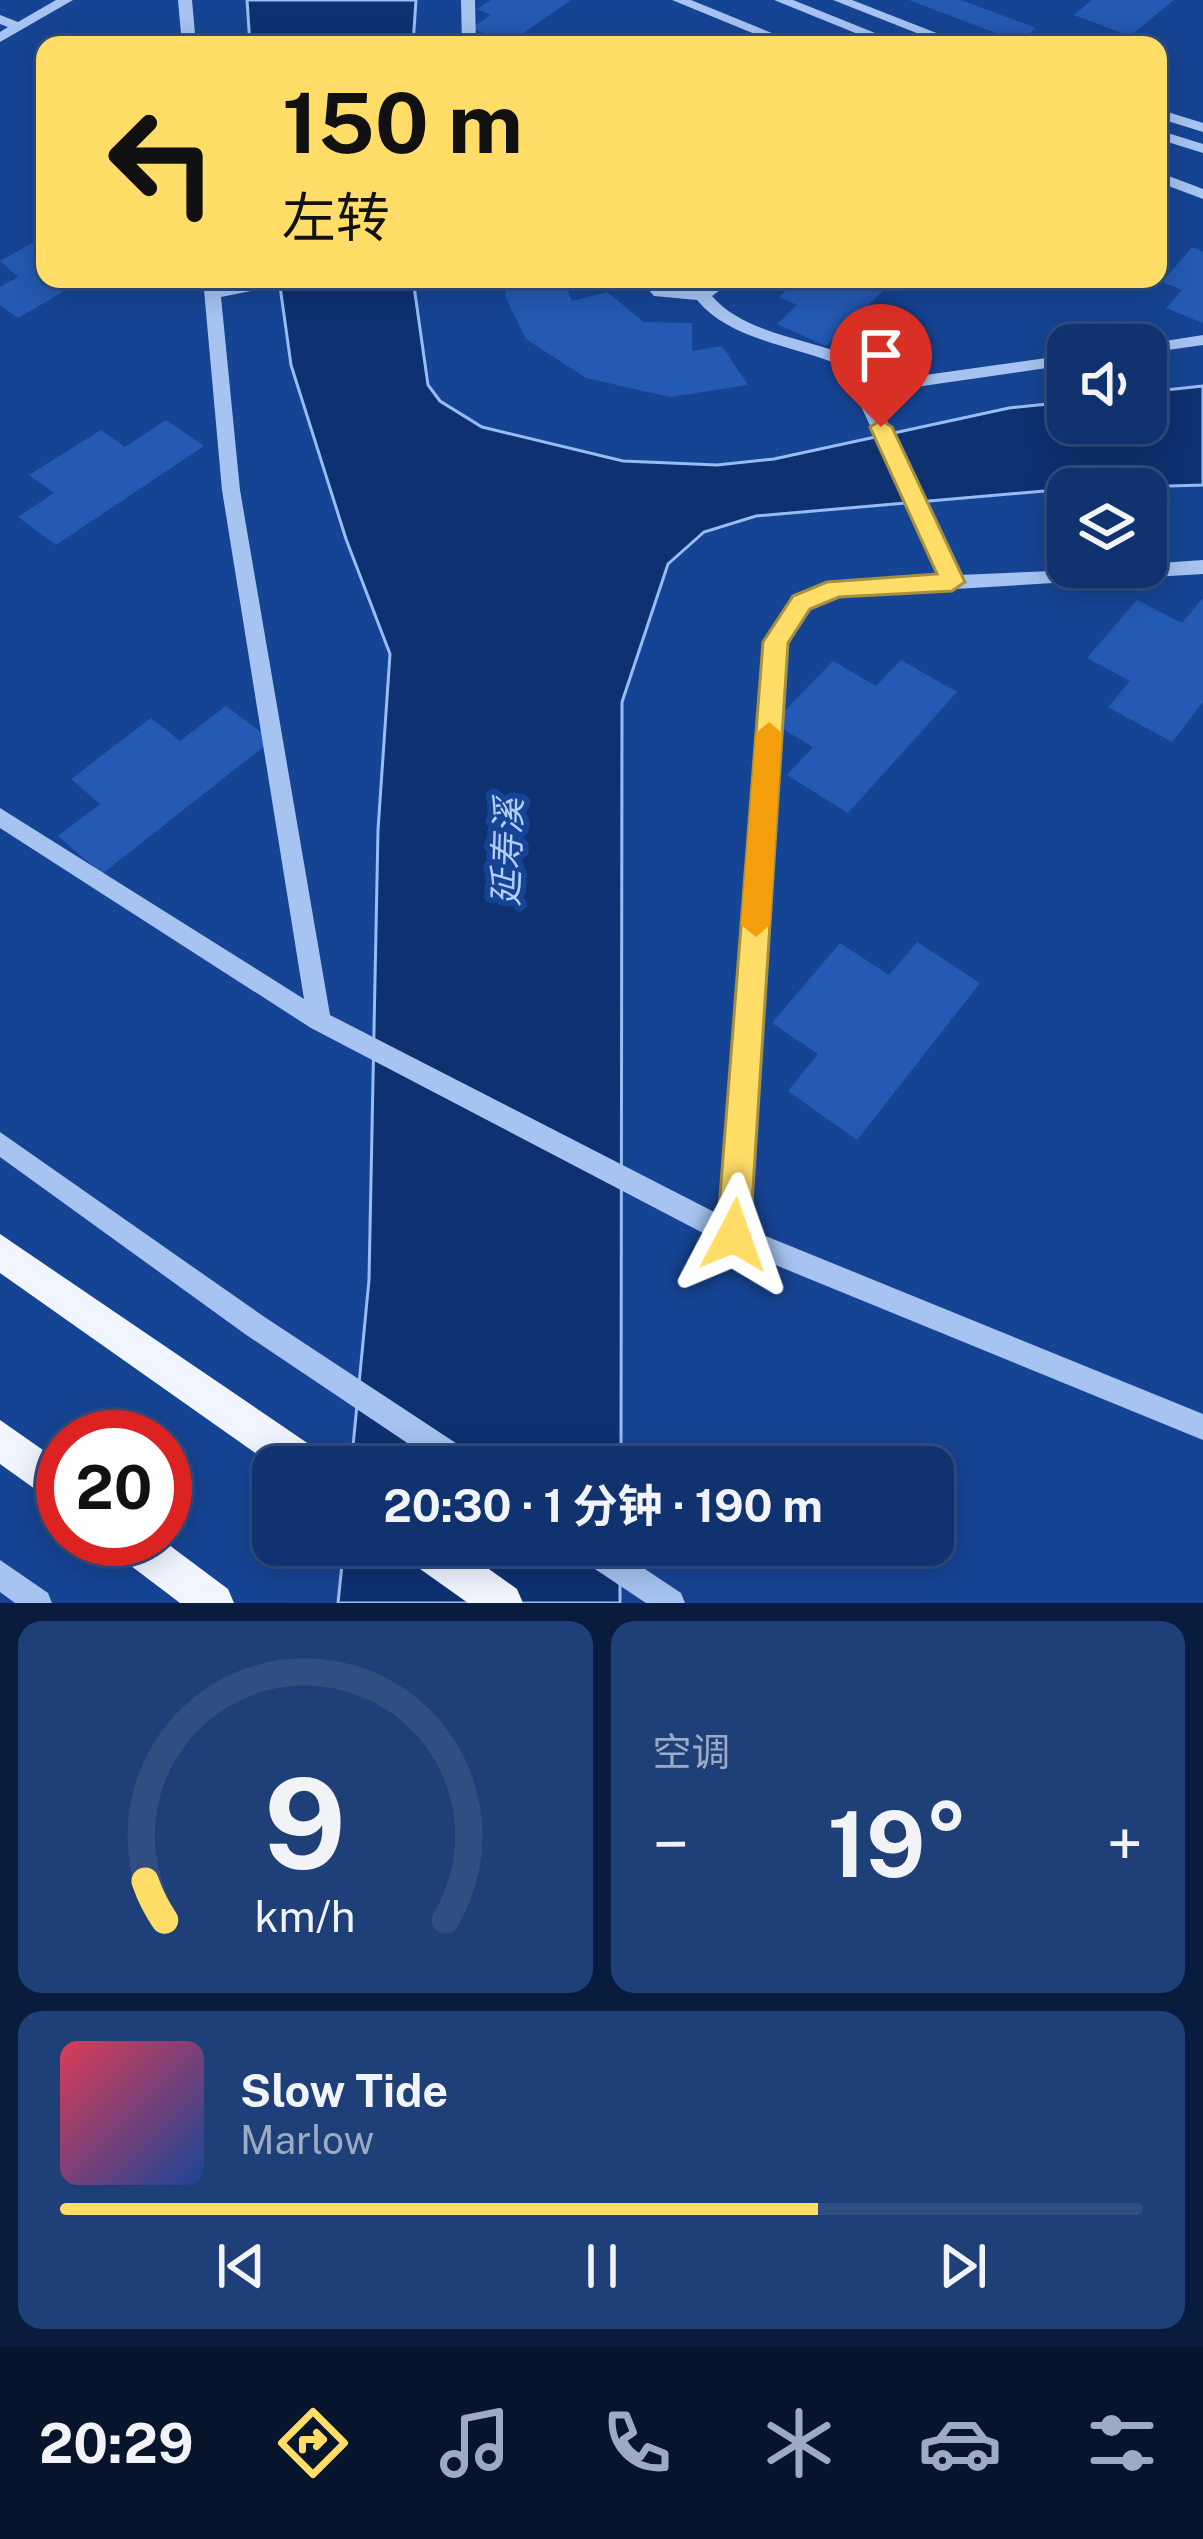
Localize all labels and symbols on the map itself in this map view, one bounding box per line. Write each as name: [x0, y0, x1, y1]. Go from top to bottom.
pin: [830, 304, 932, 427]
water label: 延寿溪: [484, 793, 530, 907]
position arrow: [671, 1172, 797, 1298]
speed limit sign: 20: [36, 1410, 192, 1566]

